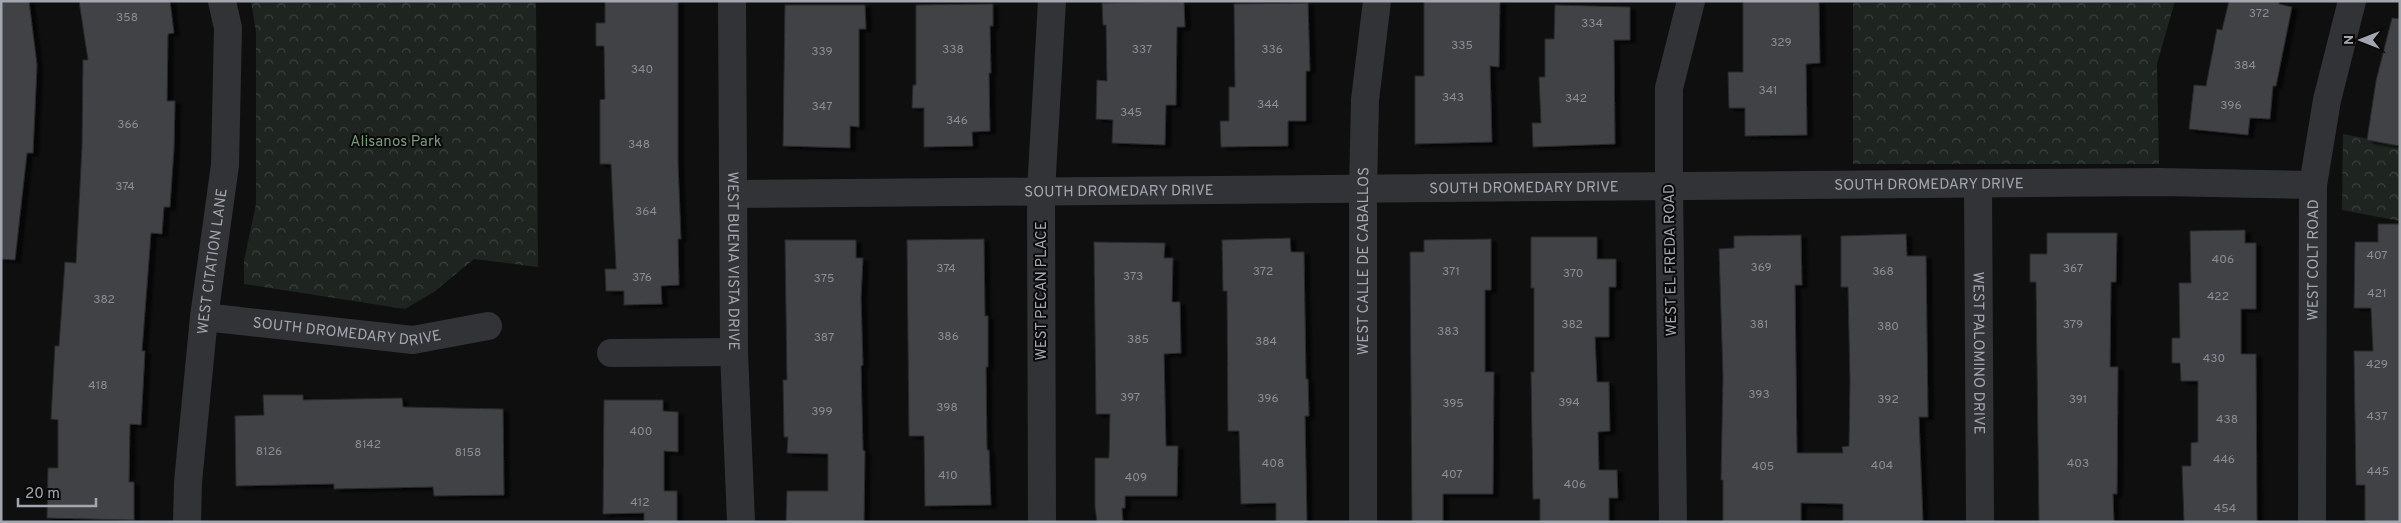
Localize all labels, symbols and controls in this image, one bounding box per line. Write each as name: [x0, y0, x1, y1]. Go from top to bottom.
house number: 372: [2249, 6, 2269, 22]
house number: 358: [116, 10, 138, 26]
north arrow: [2336, 15, 2386, 65]
house number: 334: [1581, 16, 1603, 32]
house number: 329: [1770, 35, 1792, 51]
text: N: [2341, 35, 2358, 45]
house number: 335: [1451, 38, 1473, 54]
house number: 338: [942, 42, 964, 58]
house number: 337: [1132, 42, 1152, 58]
house number: 336: [1261, 42, 1283, 58]
house number: 339: [811, 44, 833, 60]
house number: 384: [2234, 58, 2256, 74]
house number: 340: [631, 62, 653, 78]
house number: 341: [1758, 83, 1778, 99]
house number: 343: [1442, 90, 1464, 106]
house number: 342: [1565, 91, 1587, 107]
house number: 344: [1257, 97, 1279, 113]
house number: 396: [2220, 98, 2242, 114]
house number: 347: [812, 99, 832, 115]
house number: 345: [1120, 105, 1142, 121]
house number: 346: [946, 113, 968, 129]
house number: 366: [117, 117, 139, 133]
park label: Alisanos Park: [350, 133, 442, 152]
house number: 348: [628, 137, 650, 153]
street label: WEST CALLE DE CABALLOS: [1355, 167, 1374, 355]
street label: WEST BUENA VISTA DRIVE: [722, 171, 742, 351]
street label: SOUTH DROMEDARY DRIVE: [1834, 175, 2024, 196]
house number: 374: [115, 179, 135, 195]
street label: SOUTH DROMEDARY DRIVE: [1429, 179, 1619, 199]
street label: SOUTH DROMEDARY DRIVE: [1024, 182, 1214, 203]
street label: WEST EL FREDA ROAD: [1661, 184, 1682, 336]
street label: WEST CITATION LANE: [194, 187, 233, 335]
street label: WEST COLT ROAD: [2305, 199, 2324, 321]
house number: 364: [635, 204, 657, 220]
street label: WEST PECAN PLACE: [1033, 221, 1052, 361]
house number: 407: [2366, 248, 2388, 264]
house number: 406: [2212, 252, 2234, 268]
house number: 369: [1750, 260, 1772, 276]
house number: 374: [936, 261, 956, 277]
house number: 367: [2063, 261, 2083, 277]
house number: 372: [1253, 264, 1273, 280]
house number: 371: [1442, 264, 1460, 280]
house number: 368: [1872, 264, 1894, 280]
house number: 370: [1563, 266, 1583, 282]
house number: 373: [1123, 269, 1143, 285]
house number: 376: [632, 270, 652, 286]
house number: 375: [814, 271, 834, 287]
street label: WEST PALOMINO DRIVE: [1968, 272, 1987, 434]
house number: 421: [2367, 286, 2387, 302]
house number: 422: [2207, 289, 2229, 305]
house number: 382: [93, 292, 115, 308]
street label: SOUTH DROMEDARY DRIVE: [252, 314, 443, 352]
house number: 382: [1561, 317, 1583, 333]
house number: 381: [1749, 317, 1769, 333]
house number: 379: [2063, 317, 2083, 333]
house number: 380: [1877, 319, 1899, 335]
house number: 383: [1437, 324, 1459, 340]
house number: 386: [937, 329, 959, 345]
house number: 387: [814, 330, 834, 346]
house number: 385: [1127, 332, 1149, 348]
house number: 384: [1255, 334, 1277, 350]
house number: 430: [2203, 351, 2225, 367]
house number: 429: [2366, 357, 2388, 373]
house number: 418: [88, 378, 108, 394]
house number: 393: [1748, 387, 1770, 403]
house number: 397: [1120, 390, 1140, 406]
house number: 396: [1257, 391, 1279, 407]
house number: 392: [1877, 392, 1899, 408]
house number: 391: [2069, 392, 2087, 408]
house number: 394: [1558, 395, 1580, 411]
house number: 395: [1442, 396, 1464, 412]
house number: 398: [936, 400, 958, 416]
house number: 399: [811, 404, 833, 420]
house number: 437: [2367, 409, 2387, 425]
house number: 438: [2216, 412, 2238, 428]
house number: 400: [630, 424, 652, 440]
house number: 8142: [355, 437, 381, 453]
house number: 8126: [256, 444, 282, 460]
house number: 8158: [455, 445, 481, 461]
house number: 446: [2213, 452, 2235, 468]
house number: 408: [1262, 456, 1284, 472]
house number: 403: [2067, 456, 2089, 472]
house number: 404: [1871, 458, 1893, 474]
house number: 405: [1752, 459, 1774, 475]
house number: 445: [2367, 464, 2389, 480]
house number: 407: [1441, 467, 1463, 483]
house number: 410: [938, 468, 958, 484]
house number: 409: [1125, 470, 1147, 486]
scale bar: [18, 476, 95, 508]
house number: 406: [1564, 477, 1586, 493]
text: 20 m: [25, 485, 60, 504]
house number: 412: [630, 495, 650, 511]
house number: 454: [2214, 501, 2236, 517]

